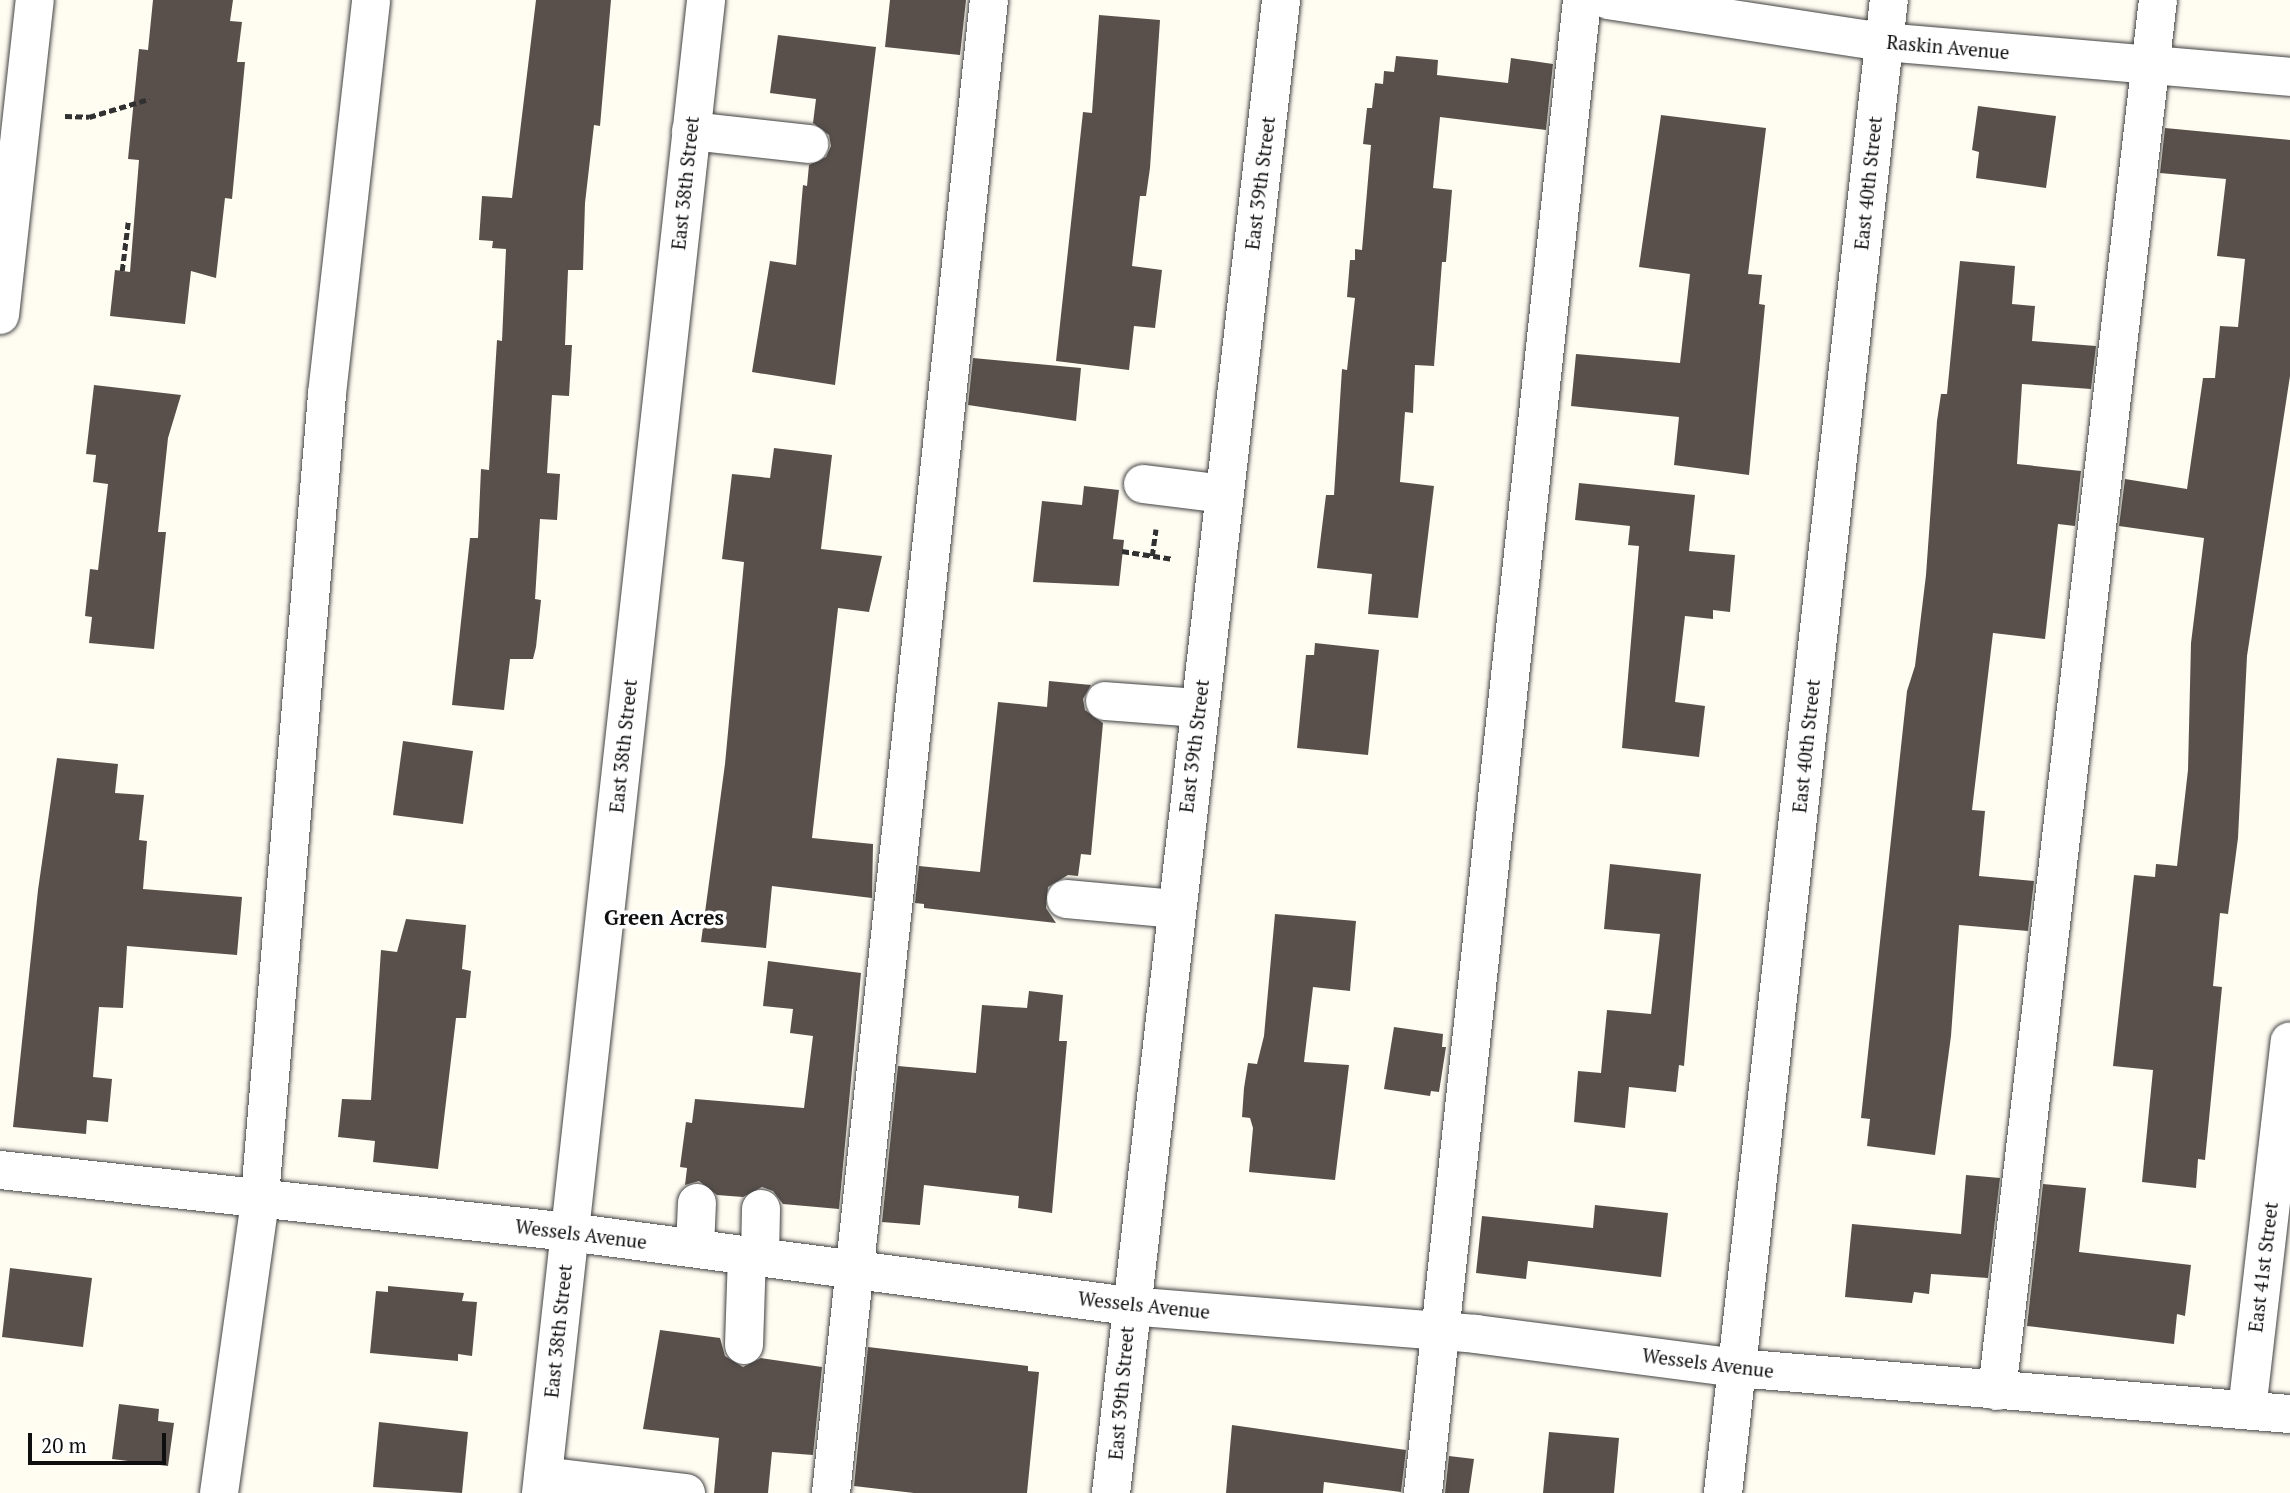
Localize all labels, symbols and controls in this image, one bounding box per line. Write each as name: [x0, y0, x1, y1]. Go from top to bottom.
street label: Raskin Avenue: [1885, 30, 2011, 64]
street label: East 38th Street: [667, 115, 703, 251]
street label: East 39th Street: [1241, 115, 1279, 251]
street label: East 40th Street: [1850, 115, 1886, 251]
street label: East 38th Street: [605, 678, 641, 814]
street label: East 39th Street: [1175, 678, 1213, 814]
street label: East 40th Street: [1788, 678, 1824, 814]
district label: Green Acres: [604, 904, 724, 930]
street label: East 41st Street: [2244, 1200, 2282, 1334]
street label: Wessels Avenue: [514, 1215, 648, 1253]
street label: East 38th Street: [540, 1263, 576, 1399]
street label: Wessels Avenue: [1077, 1287, 1211, 1323]
street label: East 39th Street: [1104, 1325, 1138, 1461]
street label: Wessels Avenue: [1641, 1344, 1775, 1382]
scale bar: [32, 1420, 170, 1464]
text: 20 m: [41, 1431, 87, 1459]

